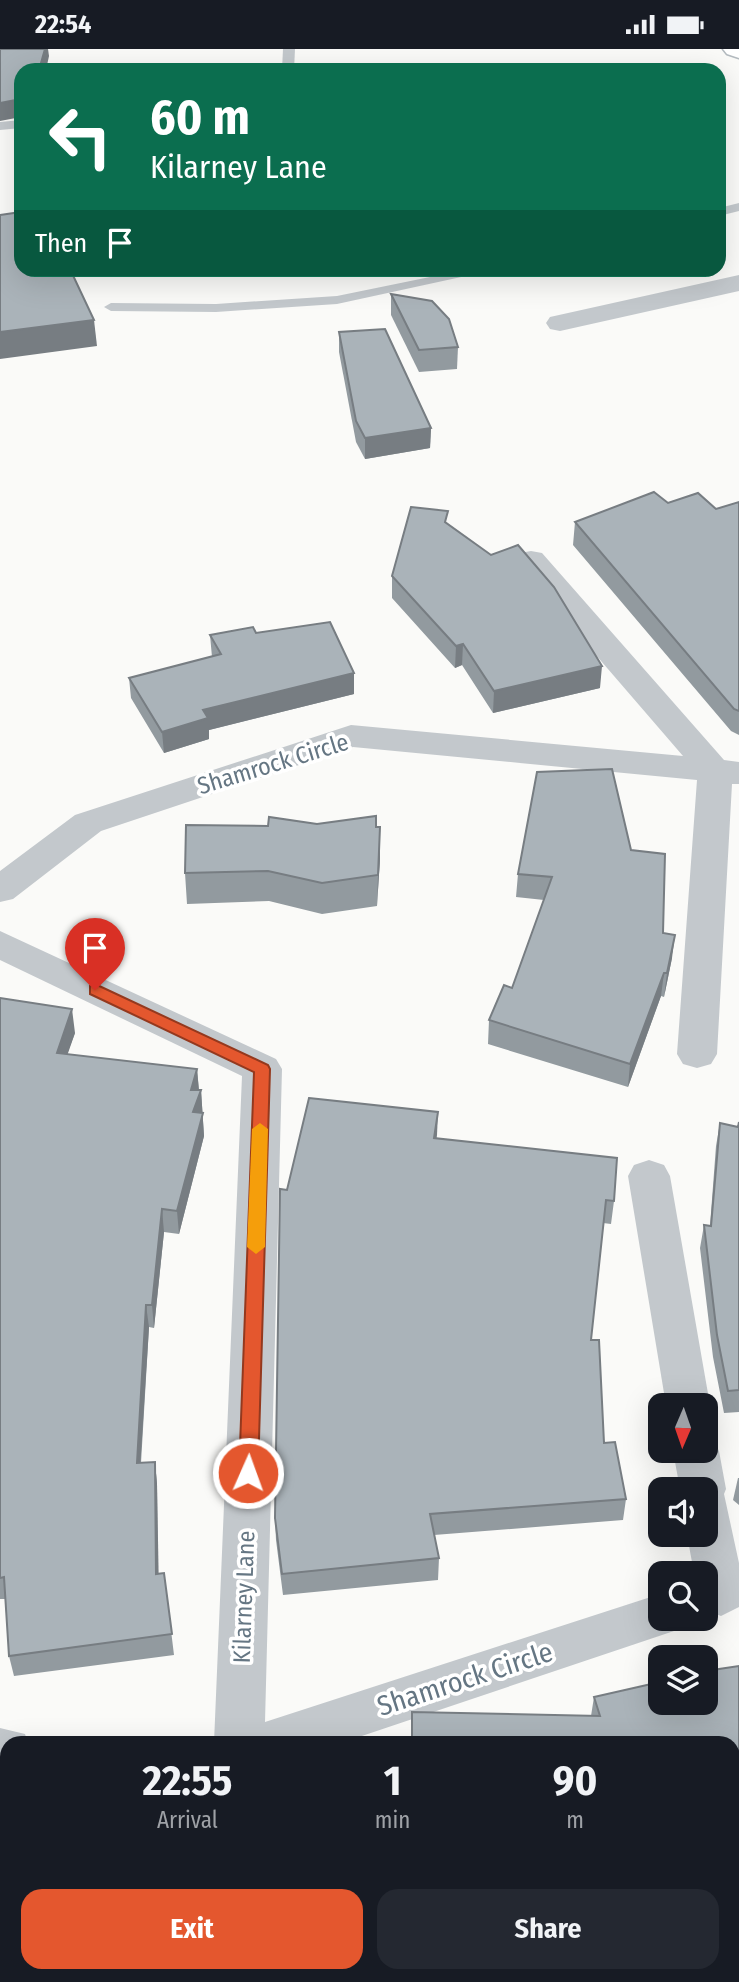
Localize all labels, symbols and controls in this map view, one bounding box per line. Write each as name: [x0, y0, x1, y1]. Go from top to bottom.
text: 22:54: [35, 9, 91, 40]
text: 60 m: [150, 88, 250, 147]
icon: left: [35, 91, 126, 182]
text: Kilarney Lane: [150, 148, 327, 186]
icon: arrive: [101, 224, 139, 262]
text: Then: [35, 228, 87, 259]
street label: Shamrock Circle: [194, 728, 352, 800]
pin: [65, 918, 125, 990]
icon: arrive: [76, 929, 114, 967]
north arrow: [648, 1393, 718, 1463]
map controls: [648, 1393, 718, 1715]
position arrow: [211, 1436, 285, 1510]
button: sound: [648, 1477, 718, 1547]
street label: Kilarney Lane: [228, 1530, 260, 1664]
button: search: [648, 1561, 718, 1631]
street label: Shamrock Circle: [373, 1635, 557, 1723]
button: layers: [648, 1645, 718, 1715]
text: 22:55: [142, 1756, 232, 1806]
text: 1: [384, 1756, 401, 1806]
text: 90: [553, 1756, 598, 1806]
text: Arrival: [157, 1806, 218, 1834]
text: min: [375, 1806, 410, 1834]
text: m: [566, 1806, 584, 1834]
button: Exit: [21, 1889, 363, 1969]
button: Share: [377, 1889, 719, 1969]

